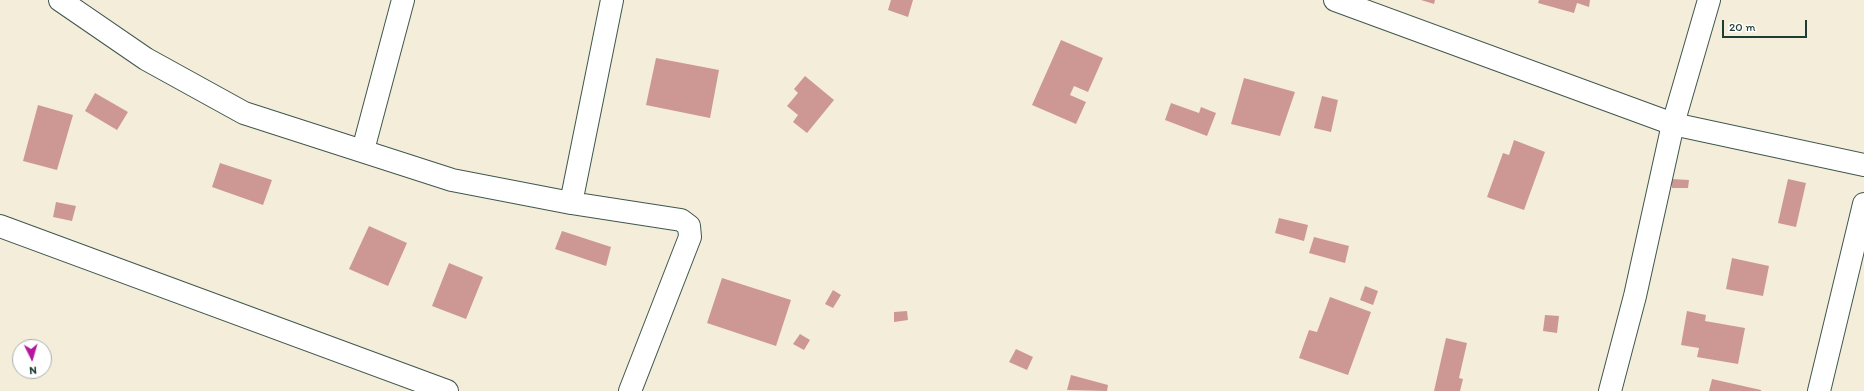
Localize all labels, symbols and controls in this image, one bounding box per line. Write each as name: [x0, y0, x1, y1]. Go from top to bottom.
scale bar: [1724, 12, 1809, 38]
text: 20 m: [1729, 20, 1756, 34]
north arrow: [12, 339, 52, 379]
text: N: [29, 364, 37, 377]

